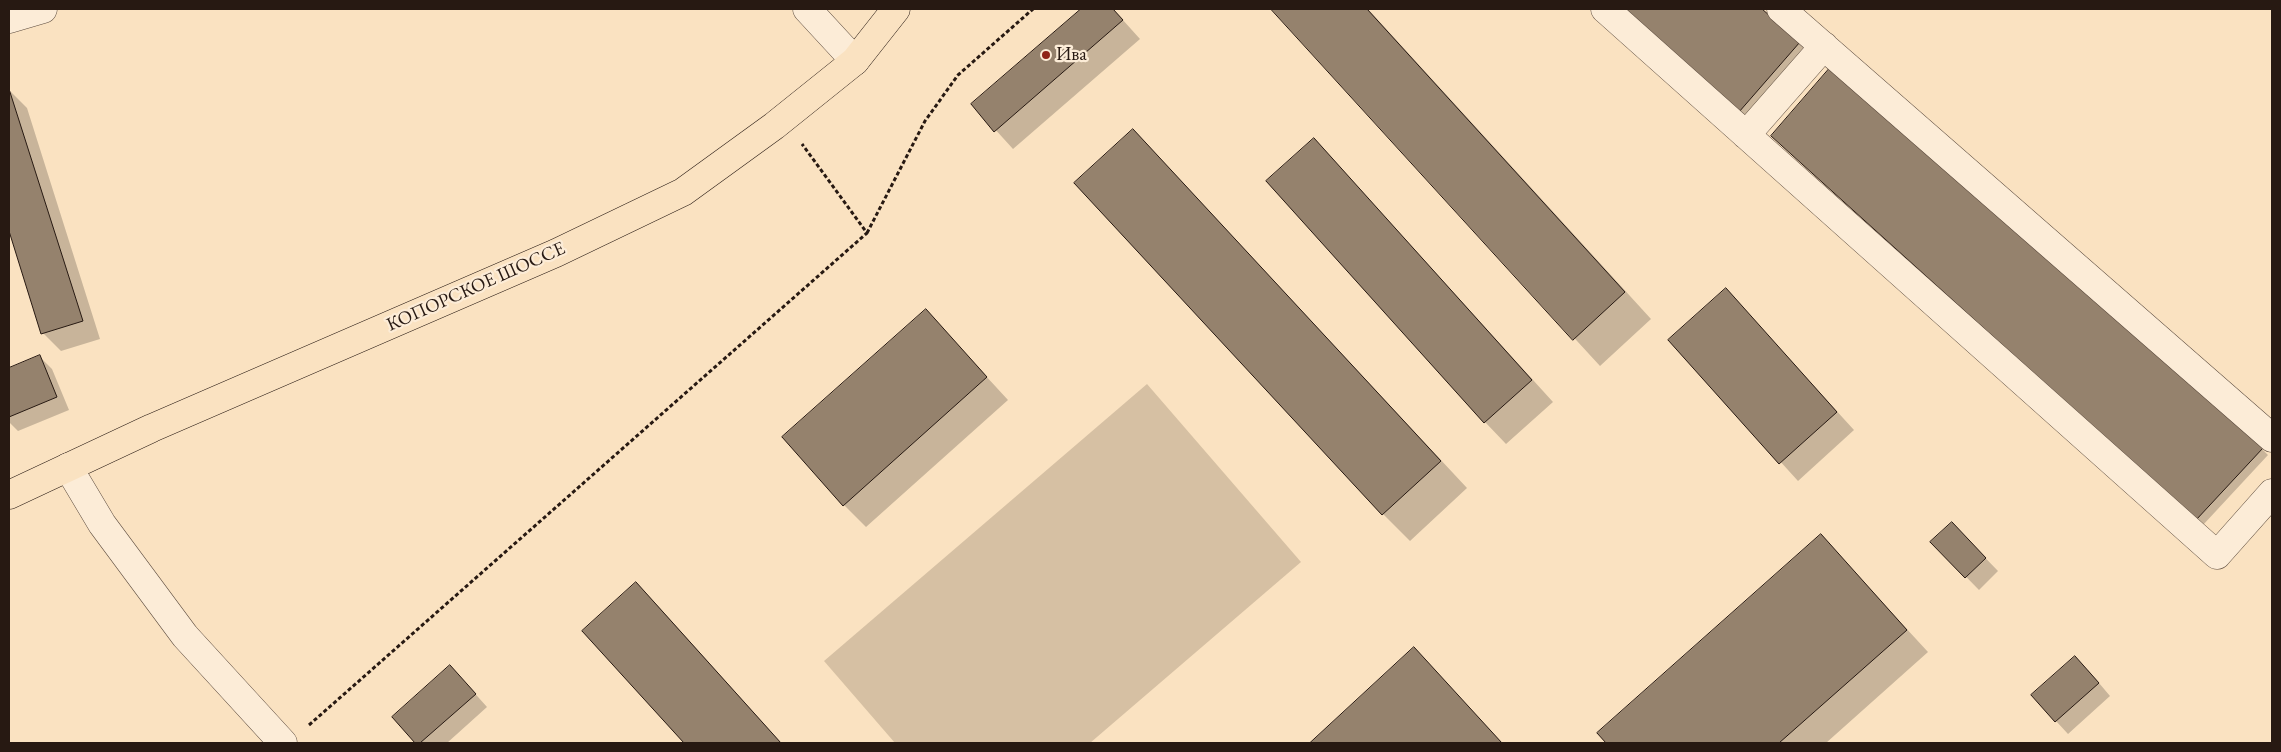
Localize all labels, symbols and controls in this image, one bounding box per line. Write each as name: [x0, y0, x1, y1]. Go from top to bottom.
place label: Ива: [1056, 44, 1087, 66]
marker: Ива: [1040, 49, 1052, 61]
street label: КОПОРСКОЕ ШОССЕ: [383, 237, 569, 337]

